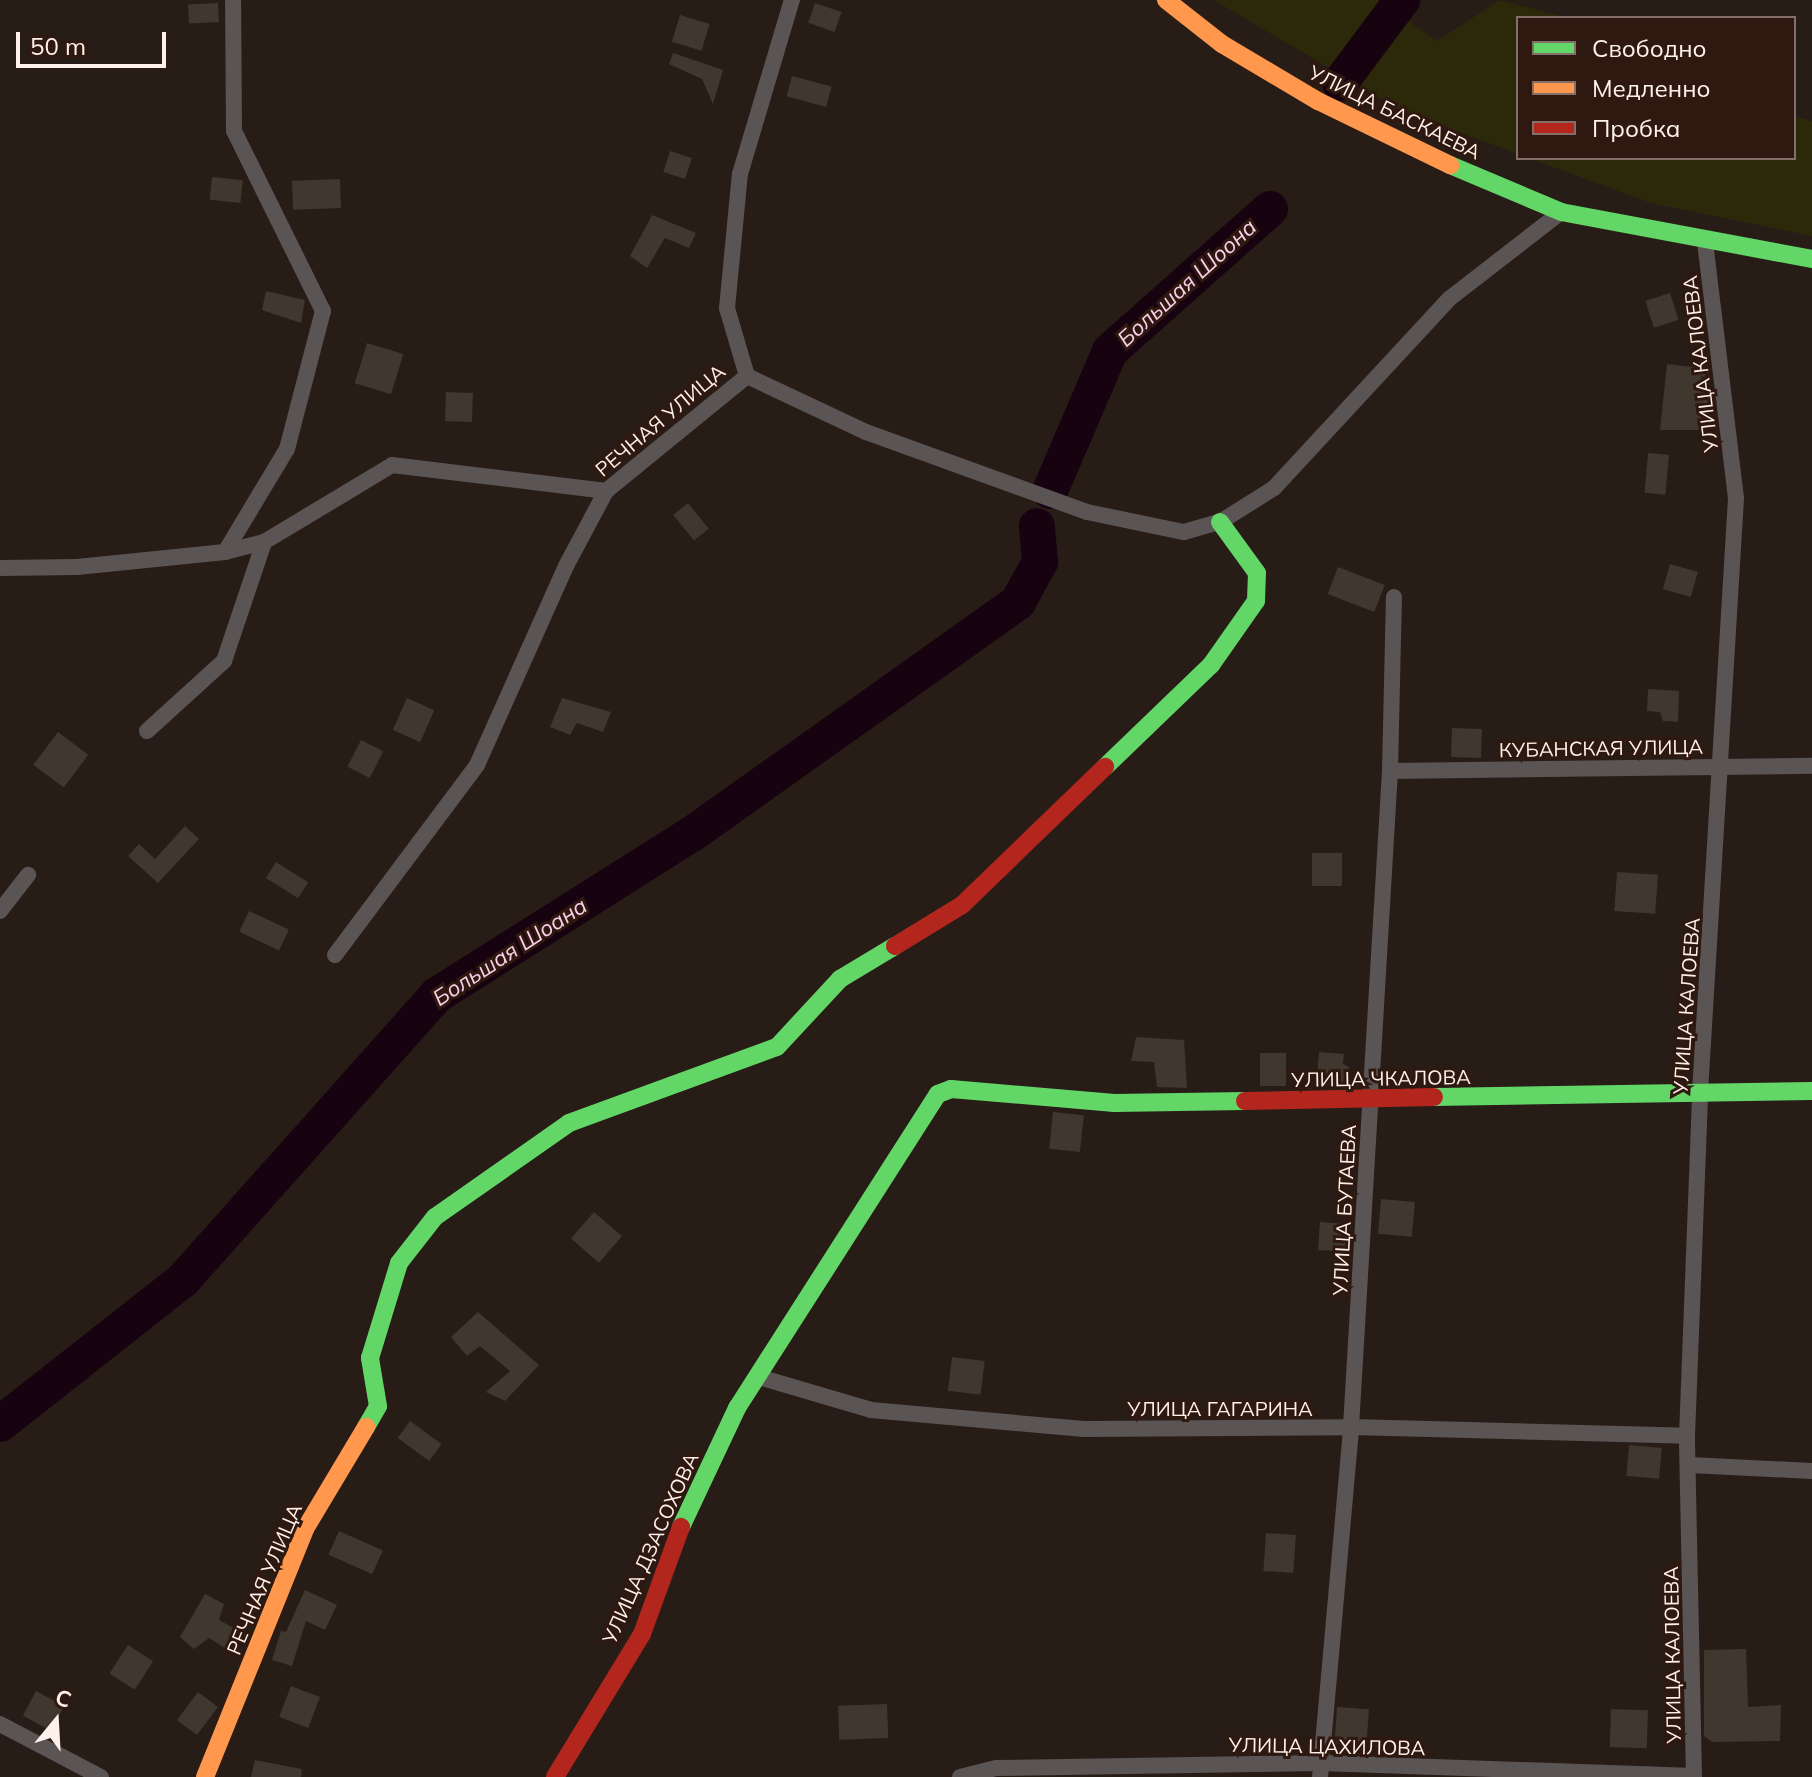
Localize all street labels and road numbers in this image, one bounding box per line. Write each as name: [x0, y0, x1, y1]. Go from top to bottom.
street label: УЛИЦА БАСКАЕВА: [1305, 60, 1485, 164]
street label: УЛИЦА КАЛОЕВА: [1677, 274, 1723, 454]
street label: РЕЧНАЯ УЛИЦА: [590, 359, 730, 481]
street label: КУБАНСКАЯ УЛИЦА: [1499, 734, 1703, 762]
street label: УЛИЦА КАЛОЕВА: [1668, 917, 1704, 1095]
street label: УЛИЦА ЧКАЛОВА: [1291, 1064, 1471, 1092]
street label: УЛИЦА БУТАЕВА: [1328, 1124, 1360, 1296]
street label: УЛИЦА ГАГАРИНА: [1127, 1396, 1313, 1420]
street label: УЛИЦА ДЗАСОХОВА: [597, 1449, 703, 1647]
street label: РЕЧНАЯ УЛИЦА: [221, 1500, 307, 1658]
street label: УЛИЦА КАЛОЕВА: [1658, 1566, 1686, 1744]
street label: УЛИЦА ЦАХИЛОВА: [1228, 1732, 1426, 1760]

